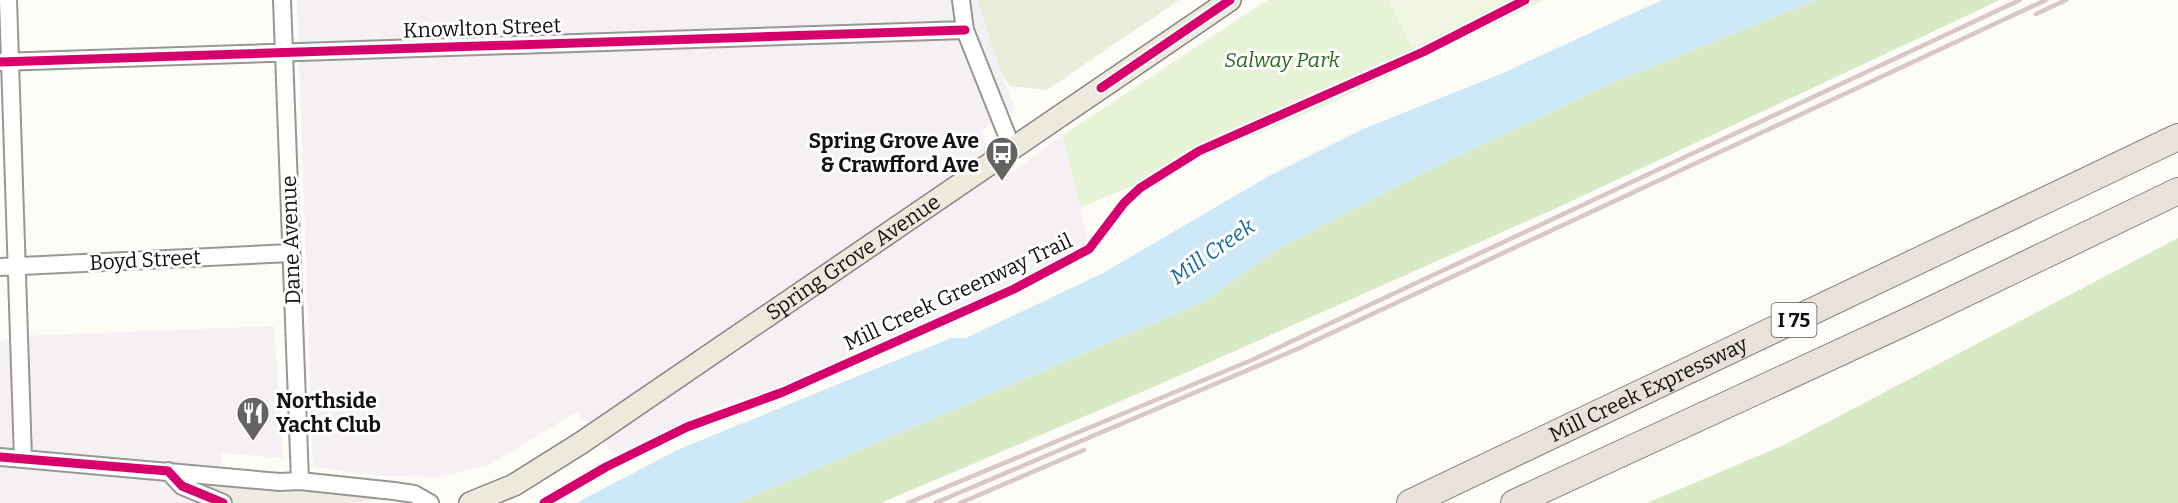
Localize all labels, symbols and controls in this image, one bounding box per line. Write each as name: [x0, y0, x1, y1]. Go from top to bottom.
street label: Knowlton Street: [402, 12, 562, 44]
park label: Salway Park: [1224, 47, 1340, 73]
place label: Spring Grove Ave & Crawfford Ave: [809, 128, 979, 178]
bus stop icon: Spring Grove Ave & Crawfford Ave: [984, 135, 1020, 182]
street label: Dane Avenue: [276, 175, 306, 305]
street label: Spring Grove Avenue: [761, 189, 945, 326]
water label: Mill Creek: [1165, 212, 1261, 290]
street label: Mill Creek Greenway Trail: [840, 228, 1076, 356]
street label: Boyd Street: [89, 244, 202, 276]
road number: I 75: [1772, 303, 1816, 337]
street label: Mill Creek Expressway: [1545, 331, 1753, 448]
place label: Northside Yacht Club: [276, 388, 381, 438]
restaurant icon: Northside Yacht Club: [235, 395, 271, 442]

